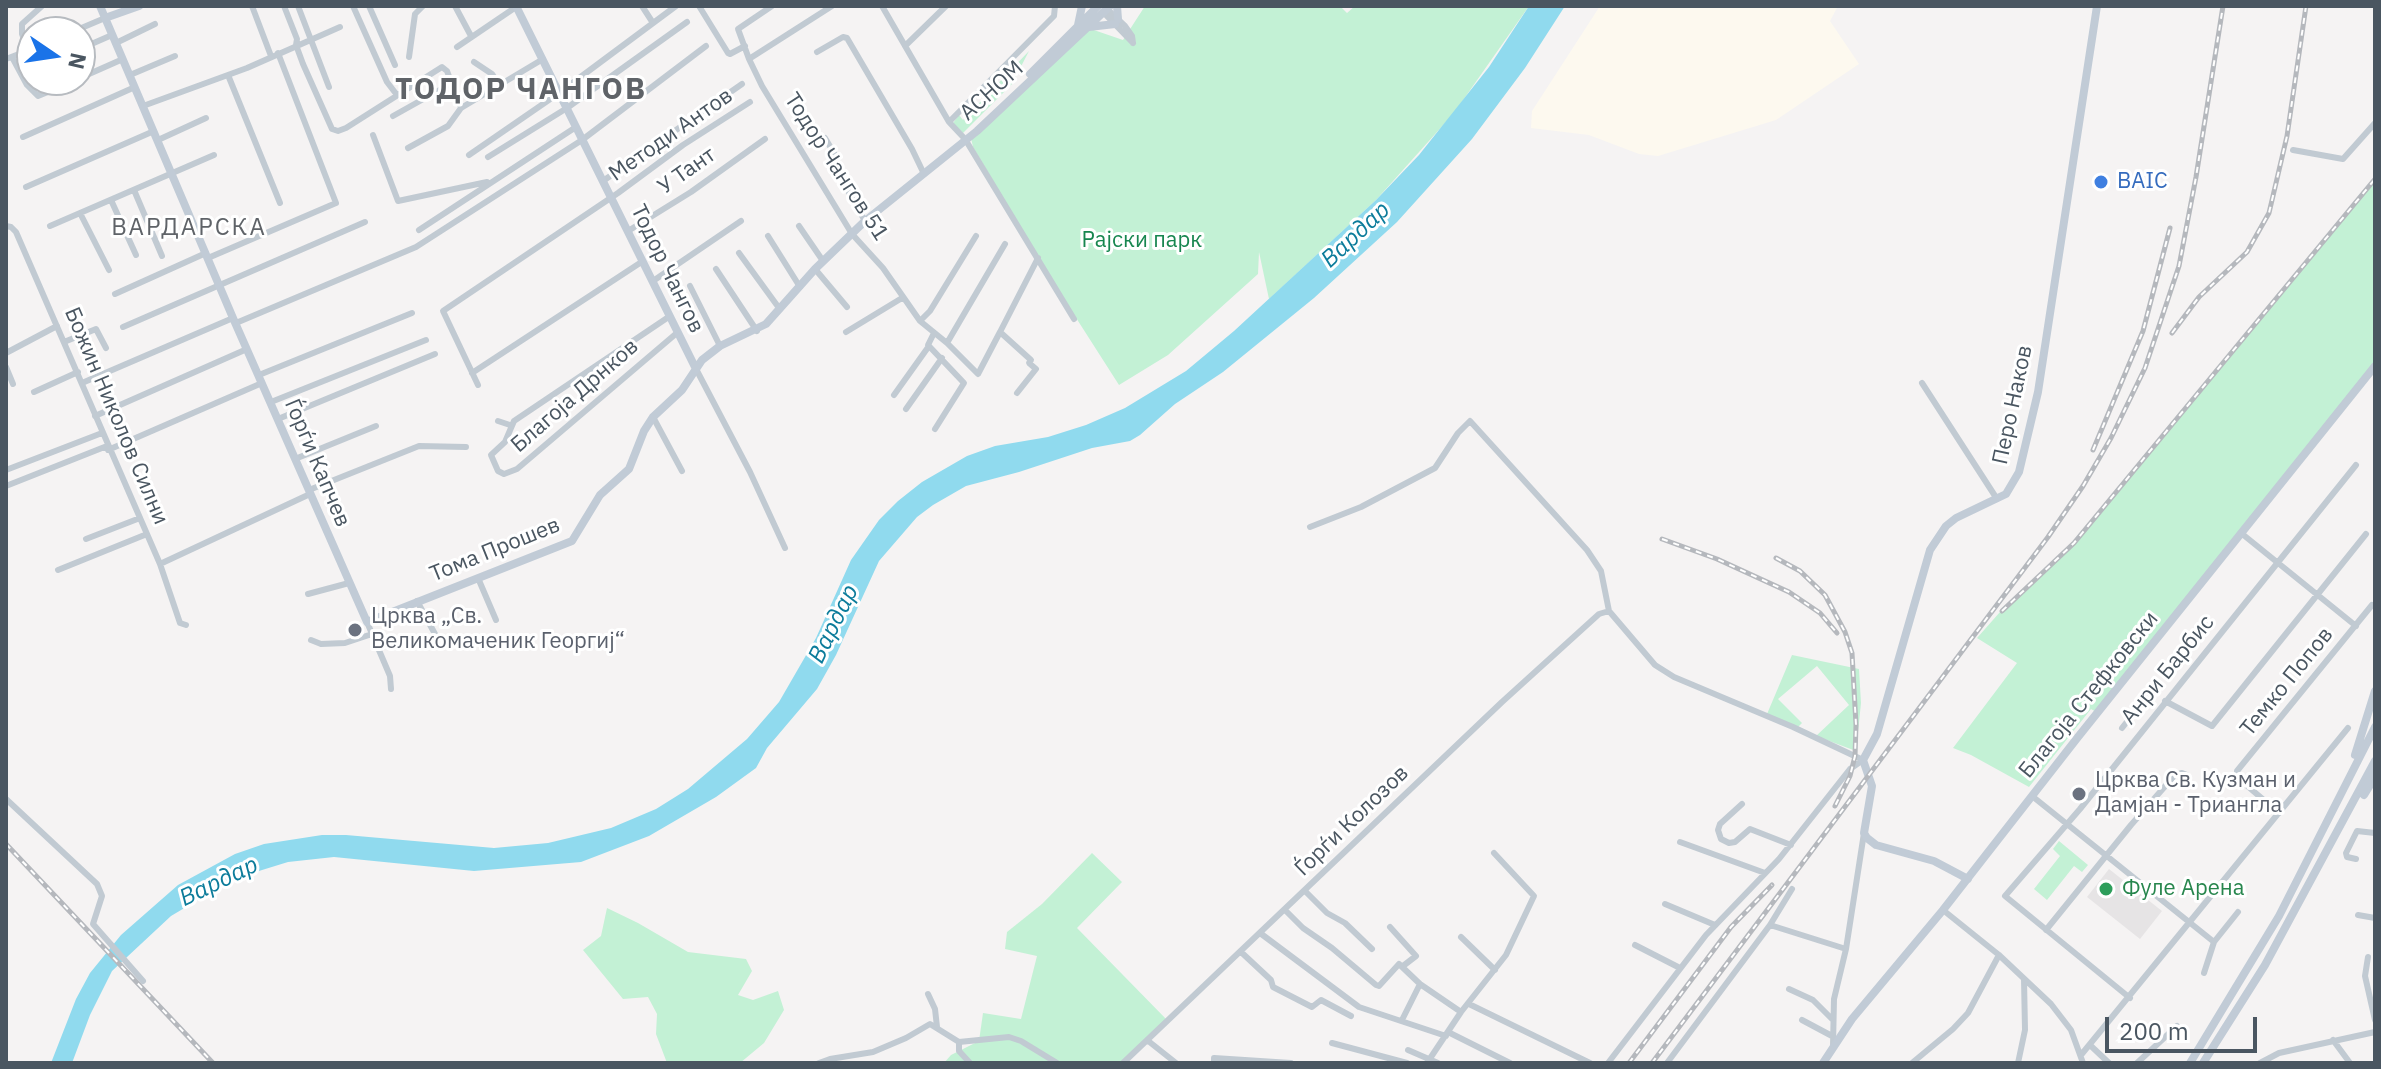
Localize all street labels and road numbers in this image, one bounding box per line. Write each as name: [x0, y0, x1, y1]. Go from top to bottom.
street label: АСНОМ: [955, 56, 1029, 126]
street label: Методи Антов: [604, 83, 738, 187]
street label: Тодор Чангов 51: [778, 88, 894, 246]
street label: У Тант: [653, 142, 721, 200]
street label: Тодор Чангов: [625, 201, 709, 337]
street label: Божин Николов Силни: [58, 303, 174, 529]
street label: Благоја Дрнков: [506, 334, 644, 458]
street label: Перо Наков: [1987, 343, 2039, 467]
street label: Ѓорѓи Капчев: [278, 395, 356, 531]
street label: Тома Прошев: [426, 512, 564, 588]
street label: Благоја Стефковски: [2014, 606, 2164, 784]
street label: Анри Барбис: [2116, 610, 2220, 730]
street label: Темко Попов: [2235, 622, 2339, 742]
street label: Ѓорѓи Колозов: [1290, 760, 1414, 882]

